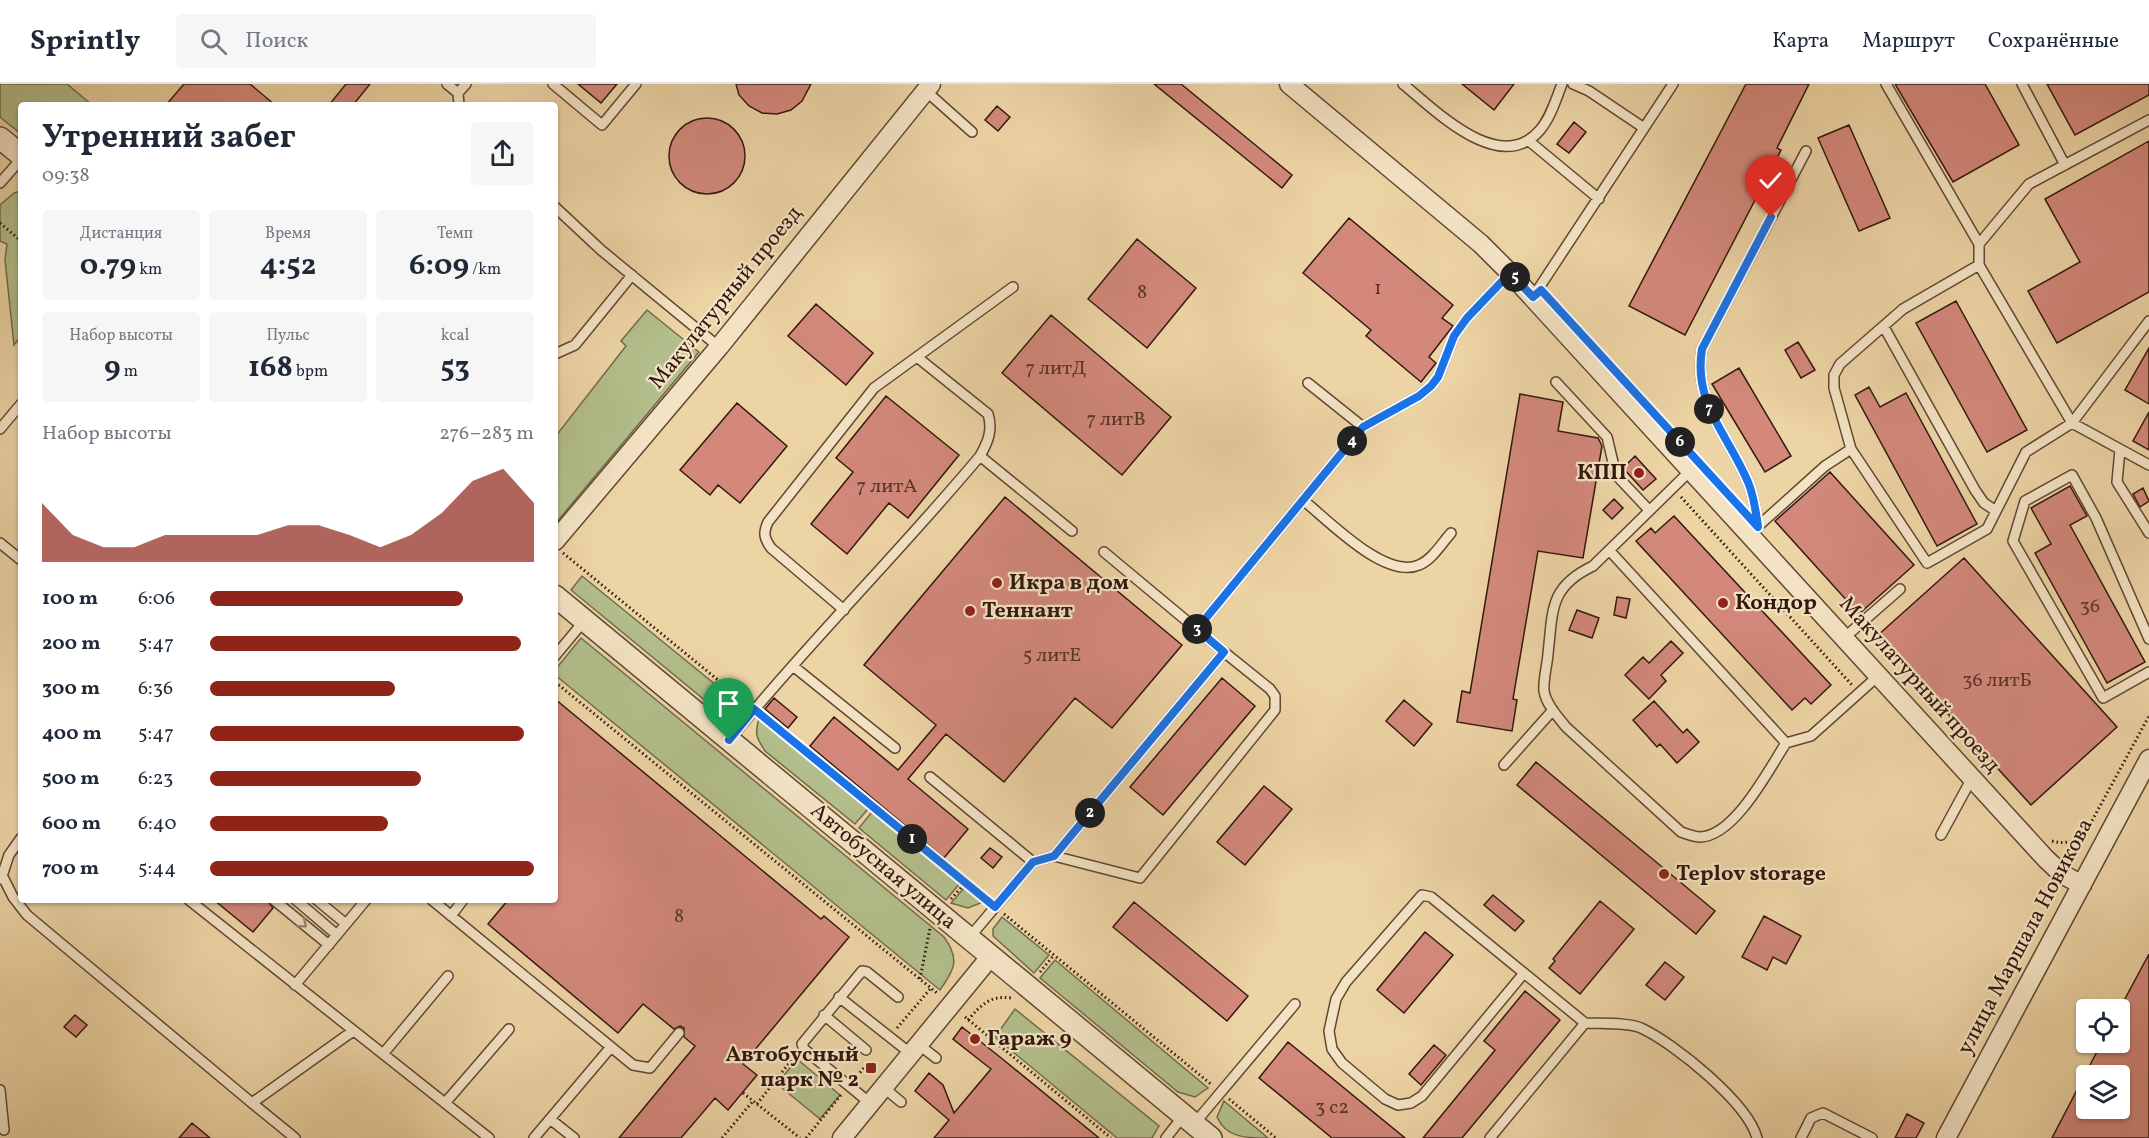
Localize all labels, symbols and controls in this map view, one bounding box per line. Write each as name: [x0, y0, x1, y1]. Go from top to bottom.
search box: [176, 14, 596, 68]
text: Sprintly: [30, 22, 140, 61]
icon: search: [197, 25, 230, 58]
text: Поиск: [245, 26, 308, 57]
text: Карта: [1772, 27, 1829, 56]
text: Маршрут: [1862, 27, 1955, 56]
text: Сохранённые: [1988, 27, 2119, 56]
text: Утренний забег: [42, 116, 296, 162]
button: share: [471, 122, 534, 185]
pin: [1745, 155, 1796, 217]
text: 09:38: [42, 162, 90, 190]
icon: check: [1754, 164, 1787, 197]
street label: Макулатурный проезд: [642, 199, 810, 396]
text: Дистанция: [80, 223, 162, 245]
text: Время: [265, 223, 311, 245]
text: Темп: [437, 223, 473, 245]
text: 0.79: [80, 245, 136, 287]
text: 4:52: [260, 245, 316, 287]
text: 6:09: [409, 245, 469, 287]
text: km: [136, 259, 162, 281]
text: /km: [469, 259, 501, 281]
pin: 5: [1500, 262, 1530, 292]
text: 5: [1511, 266, 1519, 288]
house number: 1: [1374, 275, 1382, 303]
house number: 8: [1137, 279, 1147, 307]
text: Набор высоты: [69, 325, 173, 347]
text: Пульс: [266, 325, 310, 347]
text: kcal: [441, 325, 469, 347]
text: 9: [104, 347, 121, 389]
text: 168: [248, 347, 293, 389]
text: 53: [440, 347, 470, 389]
house number: 7 литД: [1025, 355, 1087, 383]
text: m: [121, 361, 138, 383]
text: bpm: [293, 361, 328, 383]
pin: 7: [1694, 394, 1724, 424]
text: 7: [1705, 398, 1713, 420]
house number: 7 литВ: [1086, 406, 1146, 434]
text: Набор высоты: [42, 420, 172, 448]
text: 276–283 m: [439, 420, 534, 448]
pin: 4: [1337, 426, 1367, 456]
pin: 6: [1665, 427, 1695, 457]
text: 4: [1347, 430, 1357, 452]
text: 6: [1676, 431, 1684, 453]
place label: КПП: [1577, 458, 1627, 489]
marker: КПП: [1632, 466, 1646, 480]
house number: 7 литА: [857, 473, 917, 501]
place label: Икра в дом: [1009, 568, 1130, 599]
marker: Икра в дом: [990, 576, 1004, 590]
text: 100 m: [42, 585, 98, 613]
text: 6:06: [138, 585, 175, 613]
place label: Кондор: [1735, 588, 1817, 619]
street label: Макулатурный проезд: [1831, 590, 2007, 781]
house number: 36: [2080, 593, 2100, 621]
place label: Теннант: [982, 596, 1073, 627]
marker: Кондор: [1716, 596, 1730, 610]
marker: Теннант: [963, 604, 977, 618]
pin: 3: [1182, 614, 1212, 644]
text: 3: [1193, 618, 1201, 640]
text: 200 m: [42, 630, 100, 658]
text: 5:47: [138, 630, 174, 658]
house number: 5 литЕ: [1023, 642, 1081, 670]
house number: 36 литБ: [1962, 667, 2032, 695]
text: 300 m: [42, 675, 100, 703]
text: 6:36: [138, 675, 173, 703]
pin: [703, 678, 754, 740]
icon: arrive: [712, 687, 745, 720]
text: 400 m: [42, 720, 102, 748]
text: 5:47: [138, 720, 174, 748]
text: 500 m: [42, 765, 100, 793]
text: 6:23: [138, 765, 173, 793]
street label: Автобусная улица: [803, 797, 963, 938]
pin: 2: [1075, 798, 1105, 828]
text: 2: [1086, 802, 1094, 824]
text: 600 m: [42, 810, 101, 838]
text: 6:40: [138, 810, 176, 838]
street label: улица Маршала Новикова: [1950, 813, 2102, 1061]
pin: 1: [897, 824, 927, 854]
text: 1: [909, 828, 915, 850]
text: 700 m: [42, 855, 99, 883]
text: 5:44: [138, 855, 176, 883]
place label: Teplov storage: [1676, 859, 1826, 890]
marker: Teplov storage: [1657, 867, 1671, 881]
house number: 8: [674, 903, 684, 931]
one-way arrow: [296, 916, 307, 927]
map controls: [2076, 999, 2130, 1119]
button: locate: [2076, 999, 2130, 1053]
place label: Гараж 9: [987, 1024, 1072, 1055]
marker: Гараж 9: [968, 1032, 982, 1046]
place label: Автобусный парк № 2: [726, 1040, 859, 1096]
marker: Автобусный парк № 2: [864, 1061, 878, 1075]
button: layers: [2076, 1065, 2130, 1119]
house number: 3 с2: [1315, 1094, 1349, 1122]

